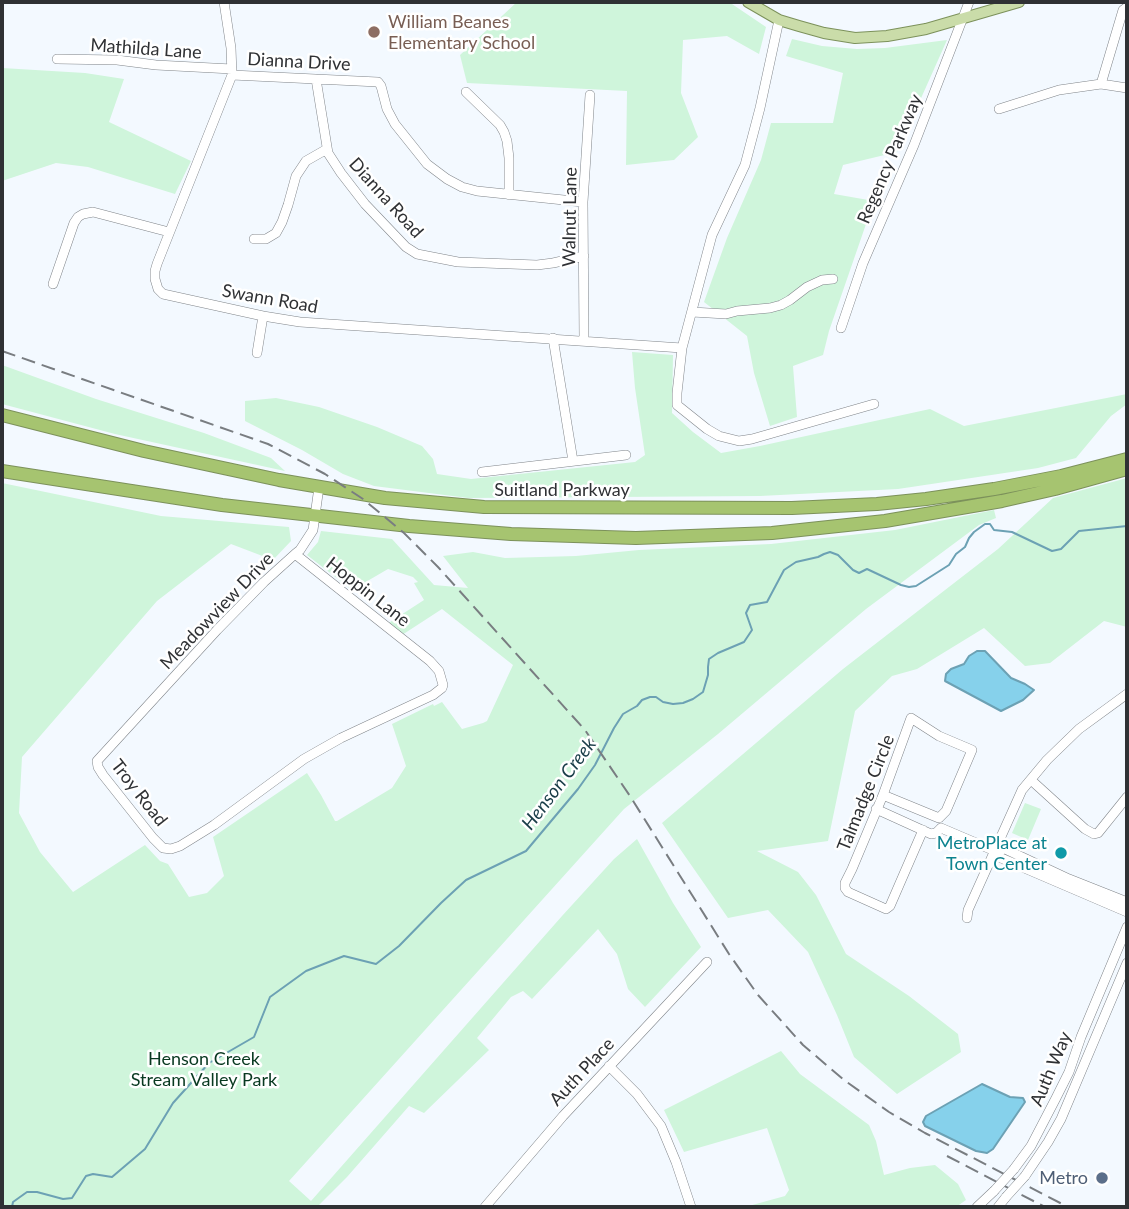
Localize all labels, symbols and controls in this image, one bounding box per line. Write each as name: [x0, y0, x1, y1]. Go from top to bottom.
place label: William Beanes Elementary School: [388, 11, 535, 54]
marker: William Beanes Elementary School: [366, 24, 382, 40]
street label: Mathilda Lane: [90, 34, 202, 64]
street label: Dianna Drive: [247, 49, 351, 75]
street label: Regency Parkway: [853, 91, 927, 227]
street label: Dianna Road: [344, 153, 428, 243]
street label: Walnut Lane: [558, 167, 582, 267]
street label: Swann Road: [220, 280, 320, 318]
street label: Suitland Parkway: [494, 479, 630, 501]
street label: Meadowview Drive: [156, 548, 278, 674]
street label: Hoppin Lane: [322, 553, 414, 631]
street label: Talmadge Circle: [833, 732, 899, 854]
water label: Henson Creek: [517, 733, 601, 835]
street label: Troy Road: [106, 755, 172, 831]
place label: MetroPlace at Town Center: [937, 832, 1047, 874]
marker: MetroPlace at Town Center: [1053, 845, 1069, 861]
street label: Auth Way: [1026, 1029, 1076, 1109]
street label: Auth Place: [545, 1034, 619, 1110]
park label: Henson Creek Stream Valley Park: [131, 1048, 277, 1090]
place label: Metro: [1039, 1167, 1088, 1189]
marker: Metro: [1094, 1170, 1110, 1186]

